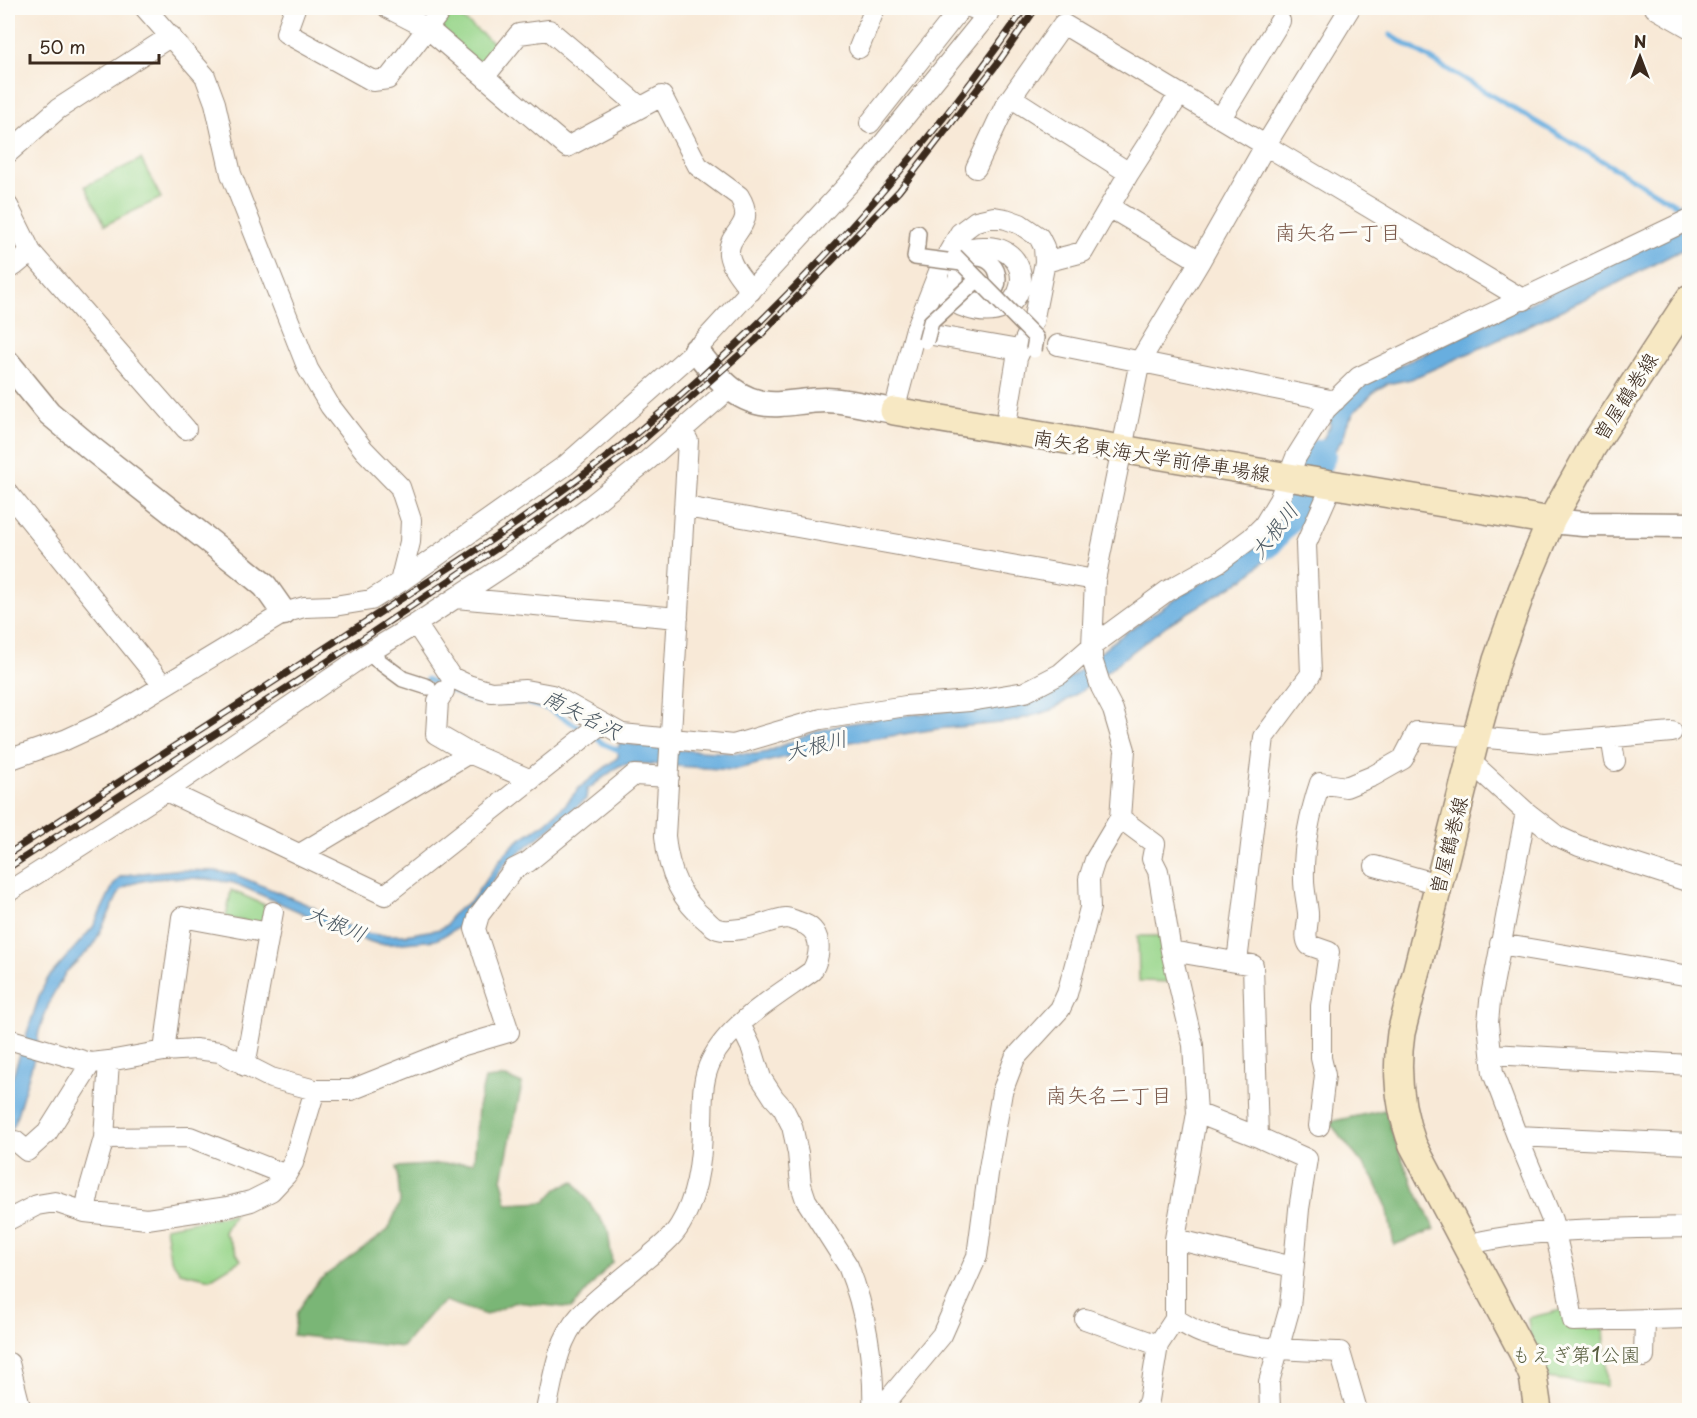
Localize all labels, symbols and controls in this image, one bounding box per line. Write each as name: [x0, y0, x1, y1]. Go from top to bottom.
scale bar: [30, 27, 159, 65]
north arrow: [1610, 27, 1670, 87]
text: N: [1634, 29, 1646, 53]
text: 50 m: [39, 33, 86, 60]
district label: 南矢名一丁目: [1275, 215, 1401, 247]
street label: 曽屋鶴巻線: [1585, 346, 1665, 446]
street label: 南矢名東海大学前停車場線: [1031, 421, 1273, 489]
water label: 大根川: [1241, 495, 1305, 565]
water label: 南矢名沢: [538, 680, 629, 747]
water label: 大根川: [782, 721, 850, 767]
street label: 曽屋鶴巻線: [1421, 793, 1475, 897]
water label: 大根川: [302, 895, 372, 949]
district label: 南矢名二丁目: [1046, 1078, 1172, 1110]
park label: もえぎ第1公園: [1512, 1339, 1640, 1369]

